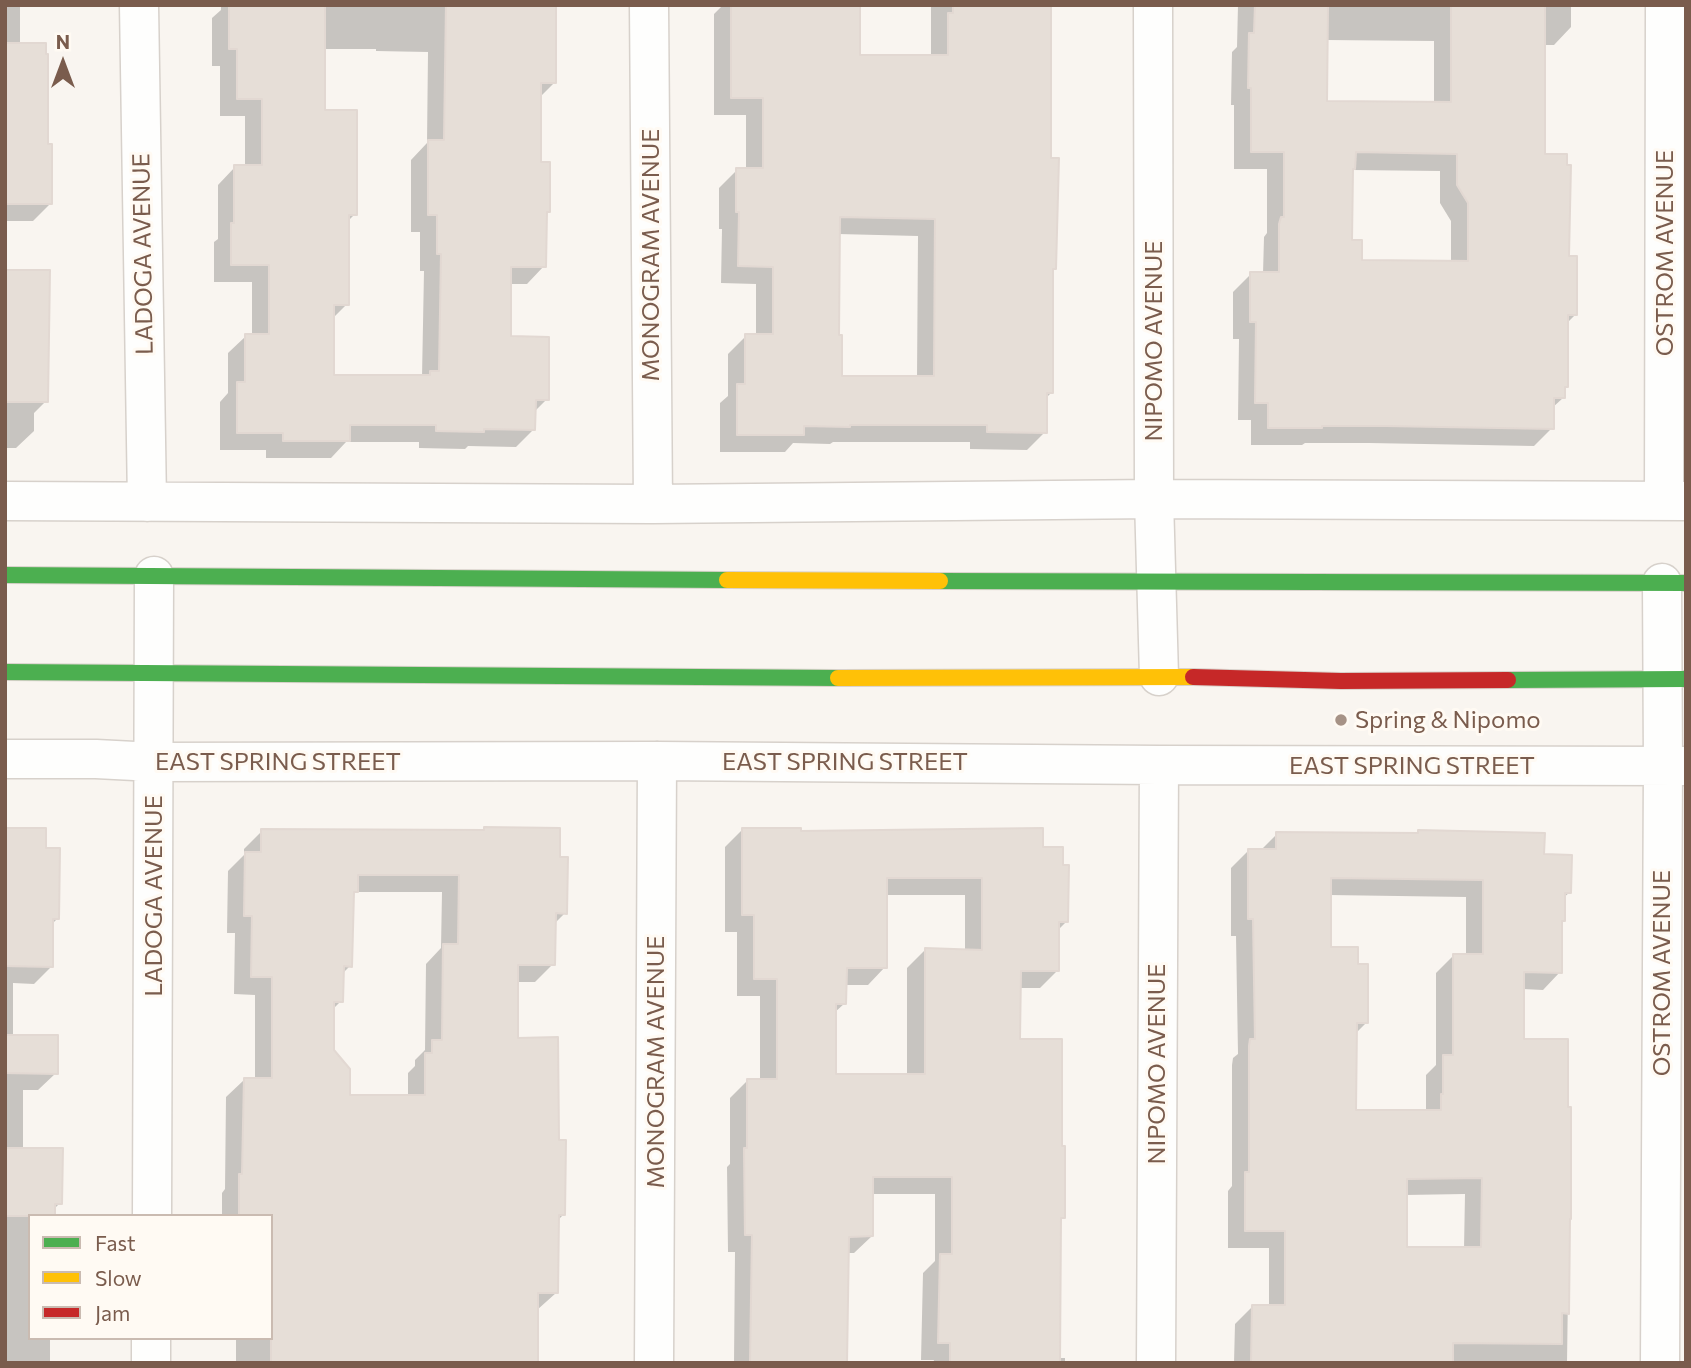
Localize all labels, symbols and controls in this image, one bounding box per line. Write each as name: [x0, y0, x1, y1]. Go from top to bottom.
north arrow: [28, 28, 98, 98]
text: N: [56, 30, 70, 53]
street label: MONOGRAM AVENUE: [637, 128, 665, 382]
street label: OSTROM AVENUE: [1651, 150, 1679, 356]
street label: LADOGA AVENUE: [127, 153, 159, 355]
street label: NIPOMO AVENUE: [1140, 240, 1168, 442]
place label: Spring & Nipomo: [1355, 706, 1541, 734]
marker: Spring & Nipomo: [1333, 712, 1349, 728]
street label: EAST SPRING STREET: [155, 748, 401, 776]
street label: EAST SPRING STREET: [722, 748, 968, 776]
street label: EAST SPRING STREET: [1289, 752, 1535, 780]
street label: LADOGA AVENUE: [140, 795, 168, 997]
street label: OSTROM AVENUE: [1648, 870, 1676, 1076]
street label: MONOGRAM AVENUE: [642, 935, 670, 1189]
street label: NIPOMO AVENUE: [1143, 963, 1171, 1165]
legend: [28, 1214, 273, 1340]
text: Fast: [95, 1230, 136, 1255]
text: Slow: [95, 1265, 142, 1290]
text: Jam: [95, 1300, 130, 1325]

